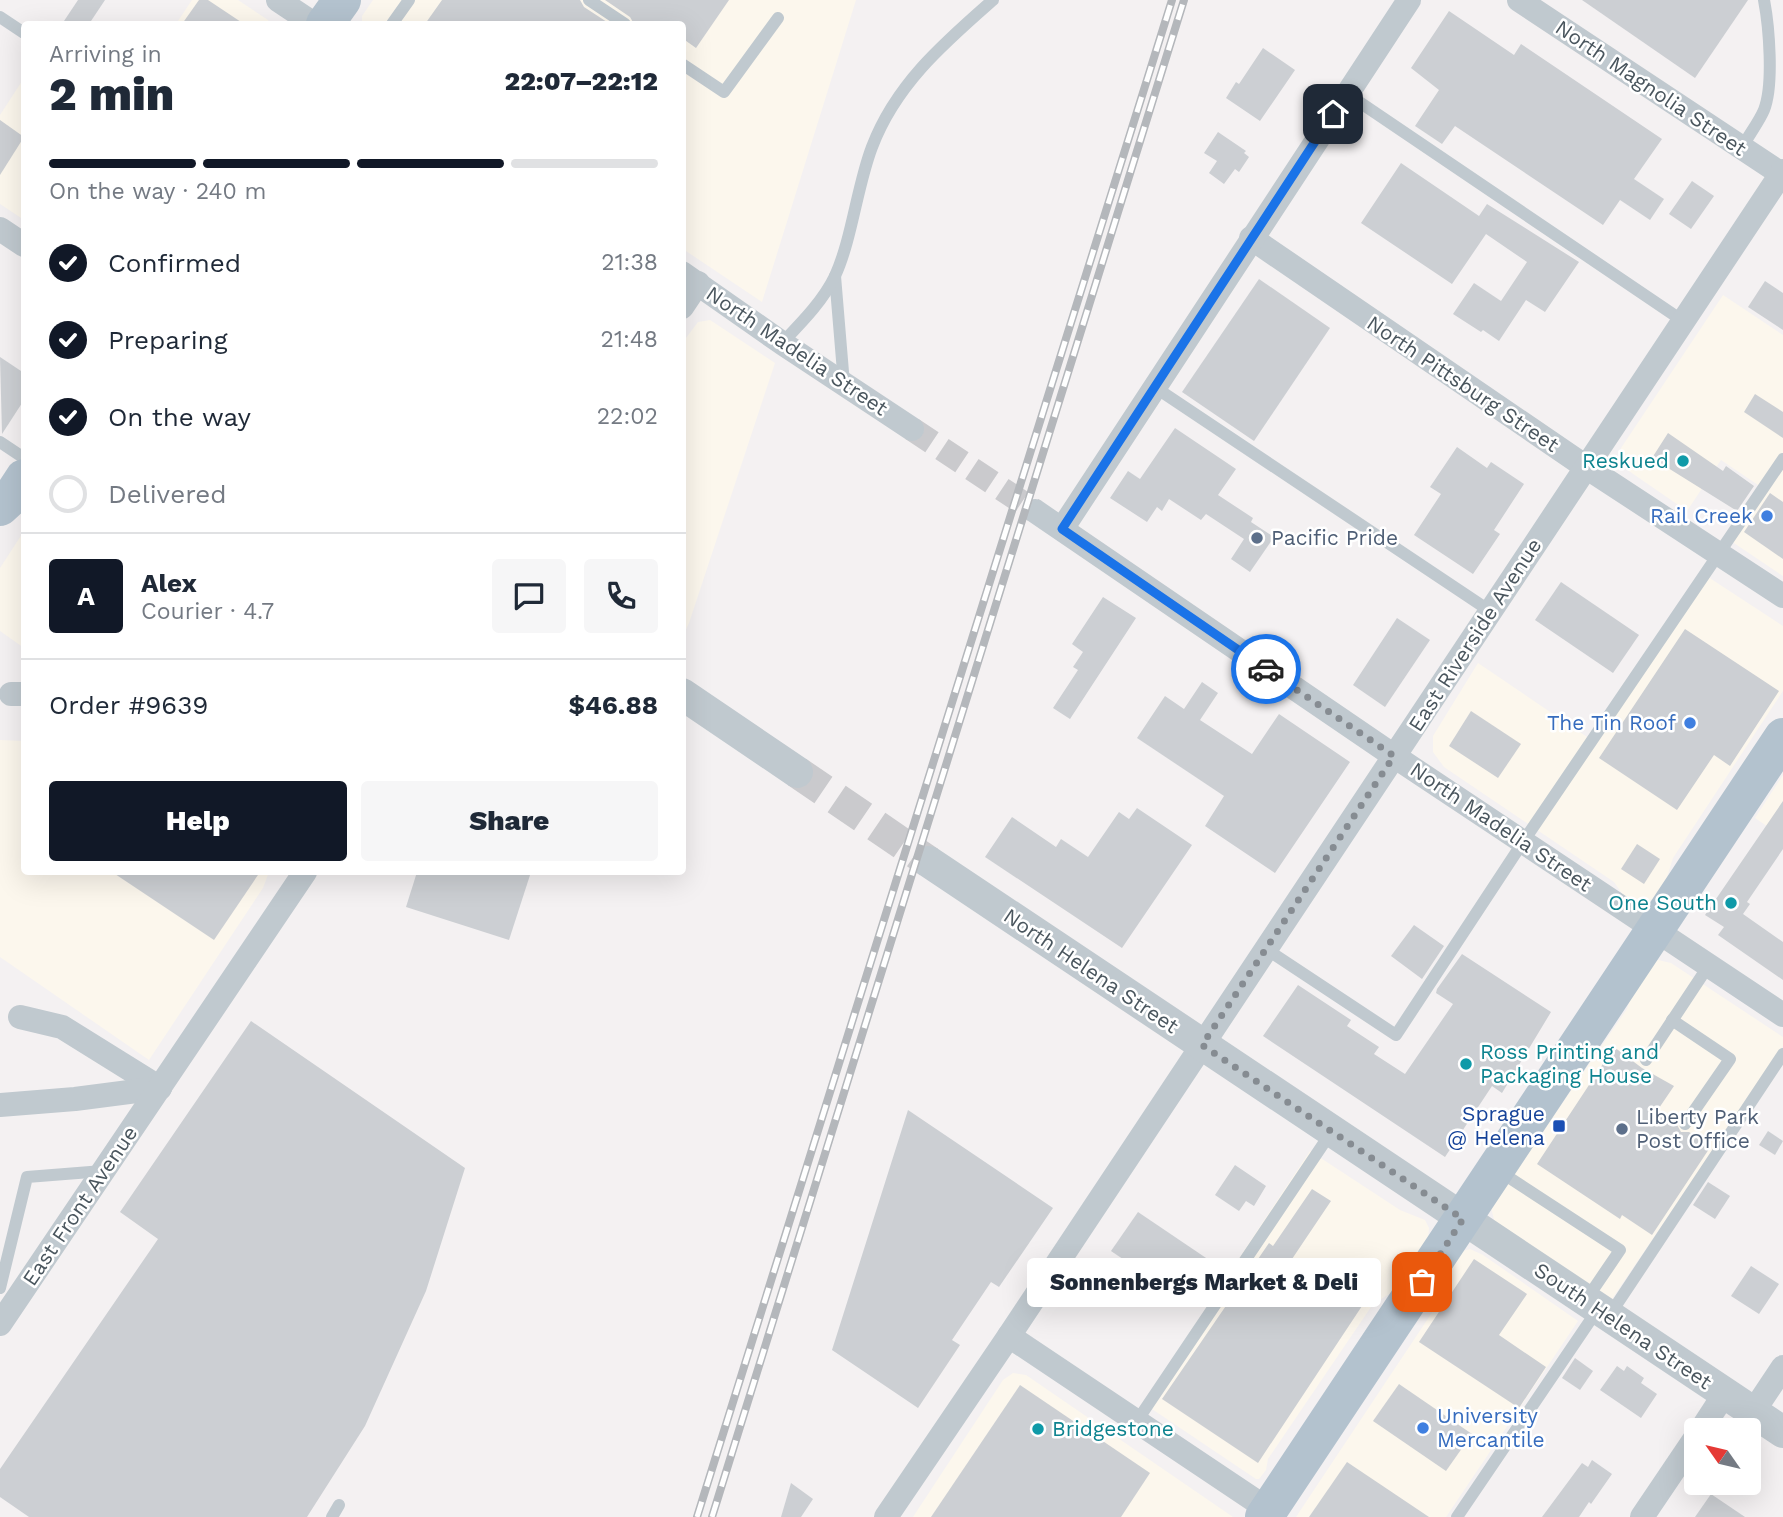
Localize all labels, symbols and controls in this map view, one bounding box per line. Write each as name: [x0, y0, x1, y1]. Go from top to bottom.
street label: North Magnolia Street: [1551, 14, 1752, 161]
text: Arriving in: [49, 41, 162, 68]
text: 22:07–22:12: [505, 66, 658, 96]
text: 2 min: [49, 67, 174, 121]
pin: [1303, 84, 1363, 144]
icon: home: [1314, 95, 1352, 133]
text: On the way · 240 m: [49, 178, 267, 205]
icon: check: [49, 244, 87, 282]
text: Confirmed: [108, 248, 241, 278]
text: 21:38: [601, 249, 658, 276]
street label: North Madelia Street: [702, 281, 893, 421]
street label: North Pittsburg Street: [1363, 310, 1564, 457]
icon: check: [49, 321, 87, 359]
text: Preparing: [108, 325, 228, 355]
text: 21:48: [601, 326, 658, 353]
icon: check: [49, 398, 87, 436]
text: On the way: [108, 402, 251, 432]
text: 22:02: [597, 403, 658, 430]
place label: Reskued: [1582, 448, 1669, 473]
marker: Reskued: [1675, 453, 1691, 469]
text: Delivered: [108, 479, 227, 509]
place label: Rail Creek: [1650, 503, 1753, 528]
marker: Rail Creek: [1759, 508, 1775, 524]
place label: Pacific Pride: [1271, 525, 1398, 550]
marker: Pacific Pride: [1249, 530, 1265, 546]
street label: East Riverside Avenue: [1403, 533, 1546, 736]
button: chat: [492, 559, 566, 633]
button: phone: [584, 559, 658, 633]
text: Alex: [141, 568, 197, 598]
text: A: [77, 581, 95, 611]
text: Courier · 4.7: [141, 598, 274, 625]
courier: [1231, 634, 1301, 704]
icon: car: [1247, 650, 1285, 688]
text: Order #9639: [49, 690, 208, 720]
text: $46.88: [568, 690, 658, 720]
place label: The Tin Roof: [1547, 710, 1676, 735]
marker: The Tin Roof: [1682, 715, 1698, 731]
street label: North Madelia Street: [1406, 757, 1597, 897]
button: Help: [49, 781, 347, 861]
button: Share: [361, 781, 658, 861]
place label: One South: [1608, 890, 1717, 915]
marker: One South: [1723, 895, 1739, 911]
street label: North Helena Street: [999, 903, 1184, 1038]
place label: Ross Printing and Packaging House: [1480, 1039, 1659, 1088]
marker: Ross Printing and Packaging House: [1458, 1056, 1474, 1072]
place label: Sprague @ Helena: [1447, 1101, 1545, 1150]
place label: Liberty Park Post Office: [1636, 1104, 1759, 1153]
marker: Sprague @ Helena: [1551, 1118, 1567, 1134]
street label: East Front Avenue: [17, 1121, 142, 1290]
marker: Liberty Park Post Office: [1614, 1121, 1630, 1137]
pin: [1392, 1252, 1452, 1312]
street label: South Helena Street: [1530, 1257, 1717, 1394]
callout: Sonnenbergs Market & Deli: [1026, 1258, 1380, 1306]
icon: bag: [1403, 1263, 1441, 1301]
text: Sonnenbergs Market & Deli: [1050, 1269, 1358, 1296]
place label: University Mercantile: [1437, 1403, 1545, 1452]
place label: Bridgestone: [1052, 1416, 1174, 1441]
north arrow: [1684, 1418, 1760, 1494]
map controls: [1684, 1418, 1761, 1495]
marker: University Mercantile: [1415, 1420, 1431, 1436]
marker: Bridgestone: [1030, 1421, 1046, 1437]

